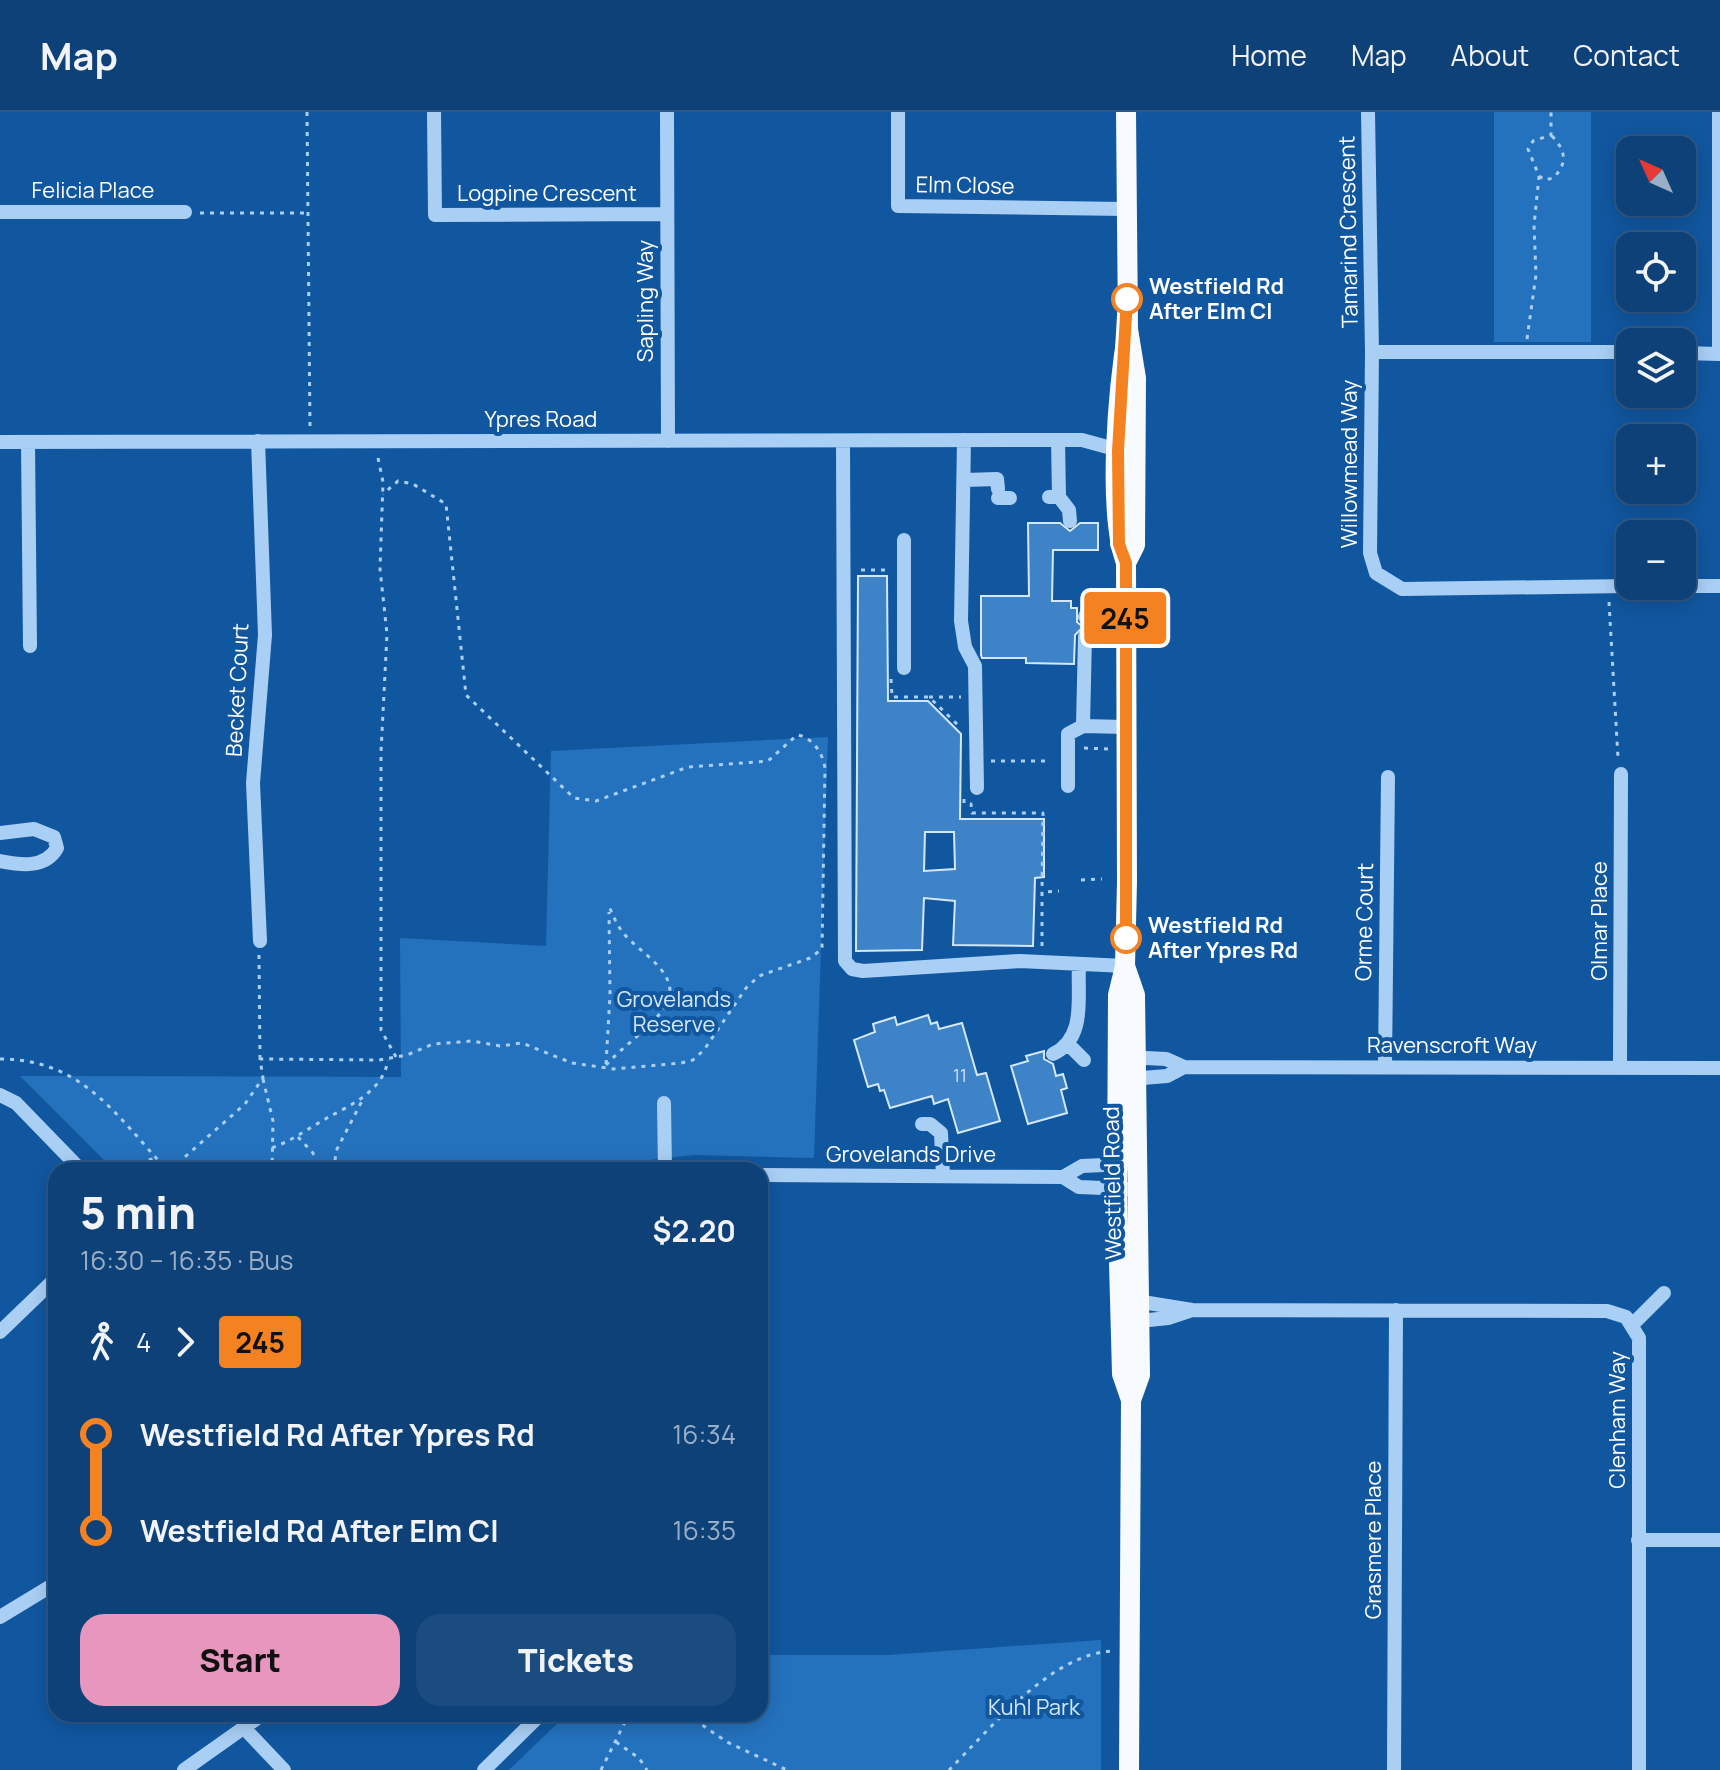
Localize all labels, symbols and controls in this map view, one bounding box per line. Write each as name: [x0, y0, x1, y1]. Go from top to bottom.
text: Map: [40, 29, 118, 81]
text: Home: [1231, 36, 1307, 74]
text: Map: [1351, 36, 1407, 74]
text: About: [1451, 36, 1529, 74]
text: Contact: [1573, 36, 1680, 74]
street label: Tamarind Crescent: [1331, 135, 1365, 328]
north arrow: [1616, 136, 1696, 216]
map controls: [1616, 136, 1696, 600]
street label: Elm Close: [915, 169, 1015, 201]
street label: Felicia Place: [32, 175, 155, 205]
street label: Logpine Crescent: [457, 178, 637, 208]
button: locate: [1616, 232, 1696, 312]
street label: Sapling Way: [630, 239, 660, 362]
place label: Westfield Rd After Elm Cl: [1149, 271, 1284, 326]
marker: Westfield Rd After Elm Cl: [1112, 284, 1142, 314]
button: layers: [1616, 328, 1696, 408]
street label: Willowmead Way: [1334, 379, 1364, 548]
street label: Ypres Road: [485, 404, 597, 434]
button: +: [1616, 424, 1696, 504]
button: −: [1616, 520, 1696, 600]
line badge: 245: [1079, 592, 1171, 644]
text: 245: [1100, 599, 1150, 637]
street label: Becket Court: [219, 622, 255, 758]
street label: Olmar Place: [1584, 861, 1614, 981]
street label: Orme Court: [1348, 862, 1380, 981]
place label: Westfield Rd After Ypres Rd: [1148, 910, 1298, 965]
marker: Westfield Rd After Ypres Rd: [1111, 923, 1141, 953]
park label: Grovelands Reserve: [617, 984, 731, 1039]
street label: Ravenscroft Way: [1367, 1030, 1537, 1060]
house number: 11: [953, 1063, 967, 1087]
street label: Westfield Road: [1096, 1106, 1128, 1260]
street label: Grovelands Drive: [826, 1139, 996, 1169]
text: 5 min: [80, 1182, 196, 1242]
text: $2.20: [653, 1210, 736, 1251]
text: 16:30 – 16:35 · Bus: [80, 1242, 294, 1278]
icon: walk: [80, 1320, 124, 1364]
icon: forward: [163, 1320, 207, 1364]
text: 245: [235, 1323, 285, 1361]
text: 4: [136, 1324, 151, 1360]
street label: Clenham Way: [1602, 1351, 1632, 1489]
text: Westfield Rd After Ypres Rd: [140, 1414, 535, 1455]
text: 16:34: [672, 1416, 736, 1452]
street label: Grasmere Place: [1358, 1461, 1388, 1619]
text: Westfield Rd After Elm Cl: [140, 1510, 499, 1551]
text: 16:35: [673, 1512, 736, 1548]
button: Start: [80, 1614, 400, 1706]
button: Tickets: [416, 1614, 736, 1706]
park label: Kuhl Park: [988, 1692, 1081, 1722]

